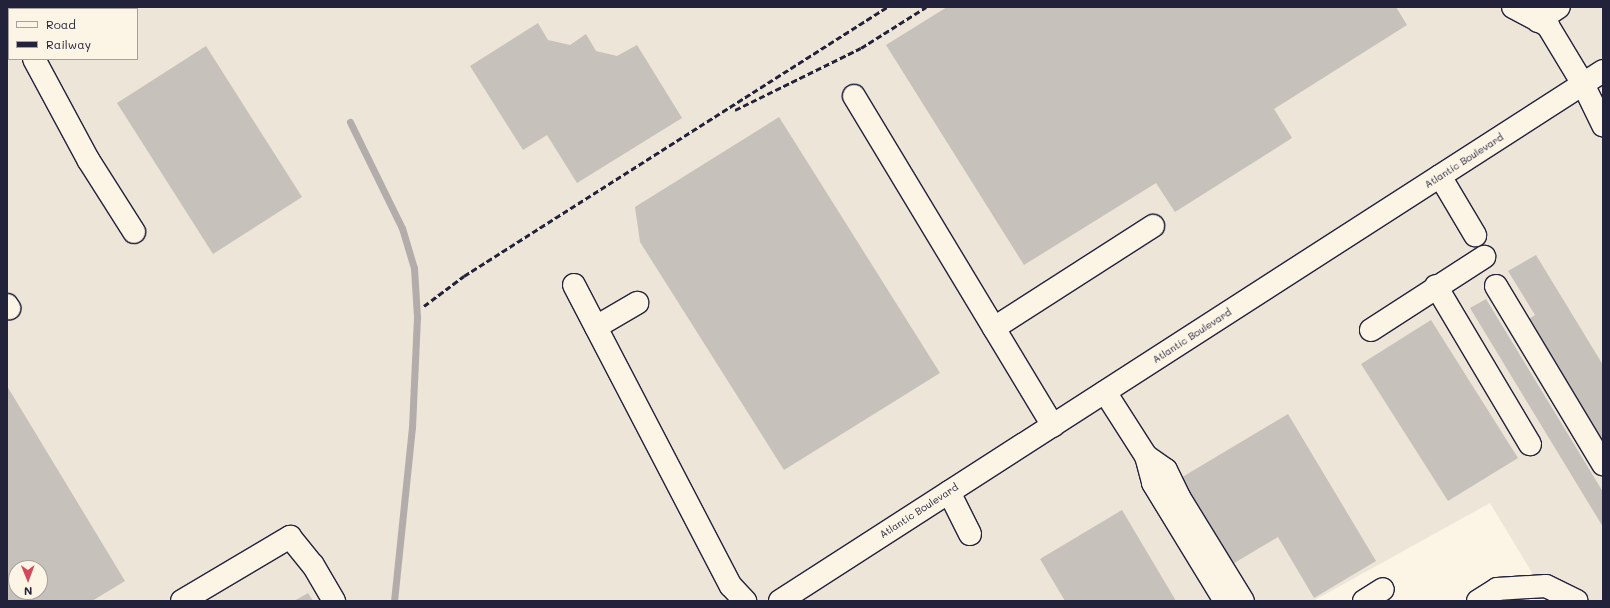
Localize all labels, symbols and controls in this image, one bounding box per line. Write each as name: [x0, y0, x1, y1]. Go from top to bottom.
legend: [8, 8, 138, 60]
text: Road: [46, 16, 76, 32]
text: Railway: [46, 36, 91, 52]
street label: Atlantic Boulevard: [1422, 131, 1506, 191]
street label: Atlantic Boulevard: [1150, 306, 1234, 366]
street label: Atlantic Boulevard: [877, 481, 961, 541]
north arrow: [8, 560, 48, 600]
text: N: [24, 584, 33, 599]

